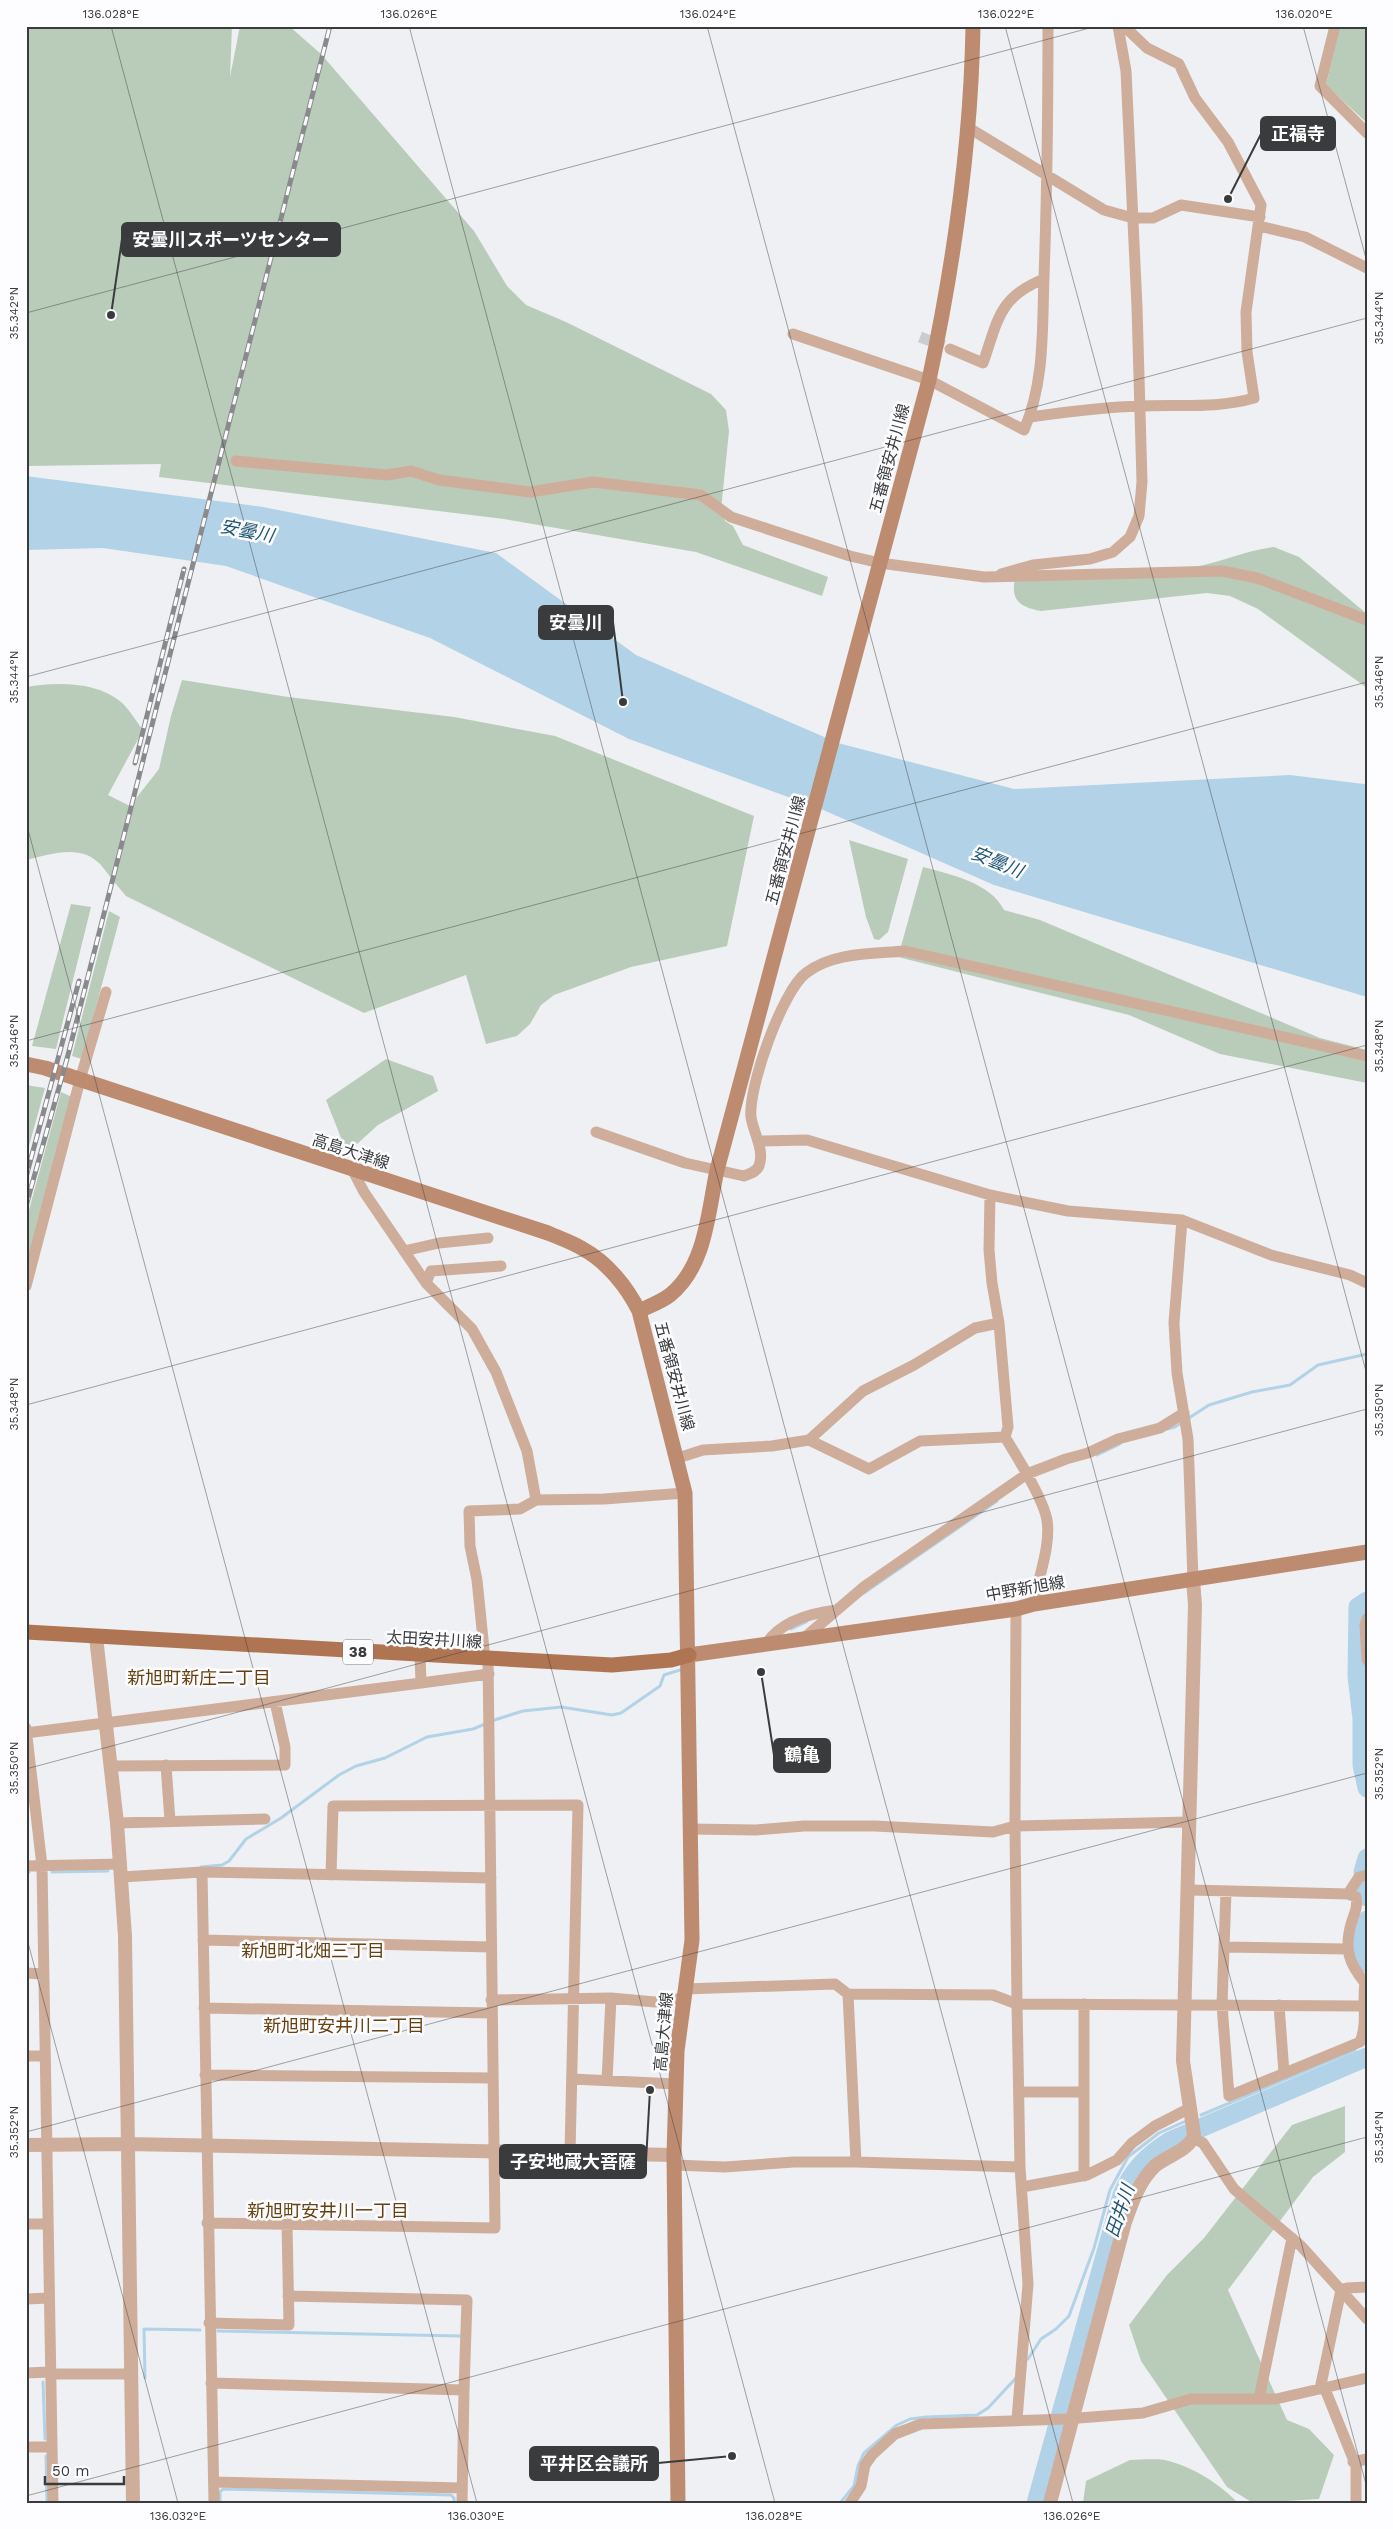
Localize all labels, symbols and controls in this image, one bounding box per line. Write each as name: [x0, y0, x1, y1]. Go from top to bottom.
text: 136.028°E: [83, 7, 140, 21]
text: 136.026°E: [381, 7, 438, 21]
text: 136.024°E: [680, 7, 737, 21]
text: 136.022°E: [978, 7, 1035, 21]
text: 136.020°E: [1276, 7, 1333, 21]
callout: 正福寺: [1261, 117, 1335, 150]
text: 正福寺: [1271, 123, 1325, 144]
callout: 安曇川スポーツセンター: [122, 223, 340, 256]
text: 安曇川スポーツセンター: [132, 229, 330, 250]
text: 35.342°N: [7, 287, 21, 339]
text: 35.344°N: [1372, 291, 1386, 345]
street label: 五番領安井川線: [866, 402, 913, 515]
water label: 安曇川: [219, 515, 278, 546]
callout: 安曇川: [539, 606, 613, 639]
text: 安曇川: [549, 612, 603, 633]
text: 35.344°N: [7, 650, 21, 704]
text: 35.346°N: [1372, 655, 1386, 709]
street label: 五番領安井川線: [762, 794, 809, 907]
water label: 安曇川: [968, 842, 1028, 882]
text: 35.346°N: [7, 1014, 21, 1068]
text: 35.348°N: [1372, 1019, 1386, 1073]
street label: 高島大津線: [310, 1130, 392, 1173]
street label: 五番領安井川線: [651, 1320, 698, 1433]
text: 35.348°N: [7, 1377, 21, 1431]
text: 35.350°N: [1372, 1384, 1386, 1436]
street label: 中野新旭線: [984, 1572, 1066, 1605]
street label: 太田安井川線: [386, 1627, 482, 1651]
road number: 38: [343, 1640, 373, 1664]
district label: 新旭町新庄二丁目: [127, 1667, 271, 1688]
callout: 鶴亀: [774, 1739, 830, 1772]
text: 35.350°N: [7, 1742, 21, 1794]
text: 鶴亀: [784, 1744, 820, 1765]
text: 35.352°N: [1372, 1748, 1386, 1800]
district label: 新旭町北畑三丁目: [241, 1940, 385, 1961]
street label: 高島大津線: [651, 1991, 676, 2073]
district label: 新旭町安井川二丁目: [263, 2015, 425, 2036]
text: 35.352°N: [7, 2106, 21, 2158]
text: 35.354°N: [1372, 2111, 1386, 2163]
callout: 子安地蔵大菩薩: [500, 2145, 646, 2178]
text: 子安地蔵大菩薩: [510, 2151, 636, 2172]
water label: 田井川: [1101, 2180, 1139, 2240]
district label: 新旭町安井川一丁目: [247, 2200, 409, 2221]
callout: 平井区会議所: [530, 2447, 658, 2480]
text: 平井区会議所: [540, 2453, 648, 2474]
scale bar: [45, 2454, 124, 2486]
text: 50 m: [52, 2462, 89, 2480]
text: 136.032°E: [150, 2509, 206, 2523]
text: 136.030°E: [448, 2509, 505, 2523]
text: 136.028°E: [746, 2509, 803, 2523]
text: 136.026°E: [1044, 2509, 1101, 2523]

